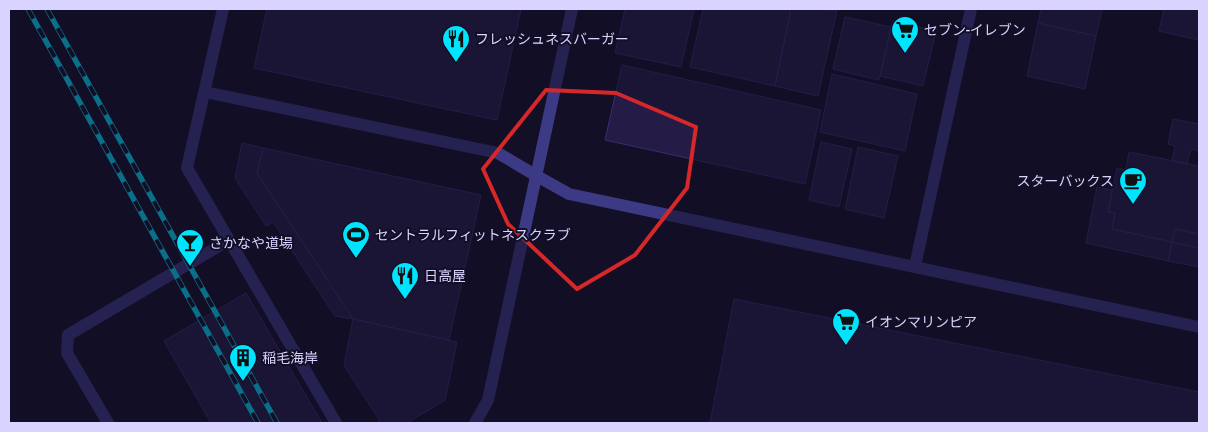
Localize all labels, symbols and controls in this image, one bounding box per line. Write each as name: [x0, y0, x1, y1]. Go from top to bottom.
supermarket icon: セブン-イレブン: [890, 15, 920, 54]
place label: セブン-イレブン: [924, 21, 1026, 39]
restaurant icon: フレッシュネスバーガー: [441, 24, 471, 63]
place label: フレッシュネスバーガー: [475, 30, 629, 48]
cafe icon: スターバックス: [1118, 166, 1148, 205]
place label: スターバックス: [1017, 172, 1114, 190]
sports icon: セントラルフィットネスクラブ: [341, 220, 371, 259]
place label: セントラルフィットネスクラブ: [375, 226, 571, 244]
bar icon: さかなや道場: [175, 228, 205, 267]
place label: さかなや道場: [209, 234, 293, 252]
restaurant icon: 日高屋: [390, 261, 420, 300]
place label: 日高屋: [424, 267, 466, 285]
supermarket icon: イオンマリンピア: [831, 307, 861, 346]
place label: イオンマリンピア: [865, 313, 977, 331]
building icon: 稲毛海岸: [228, 343, 258, 382]
place label: 稲毛海岸: [262, 349, 318, 367]

